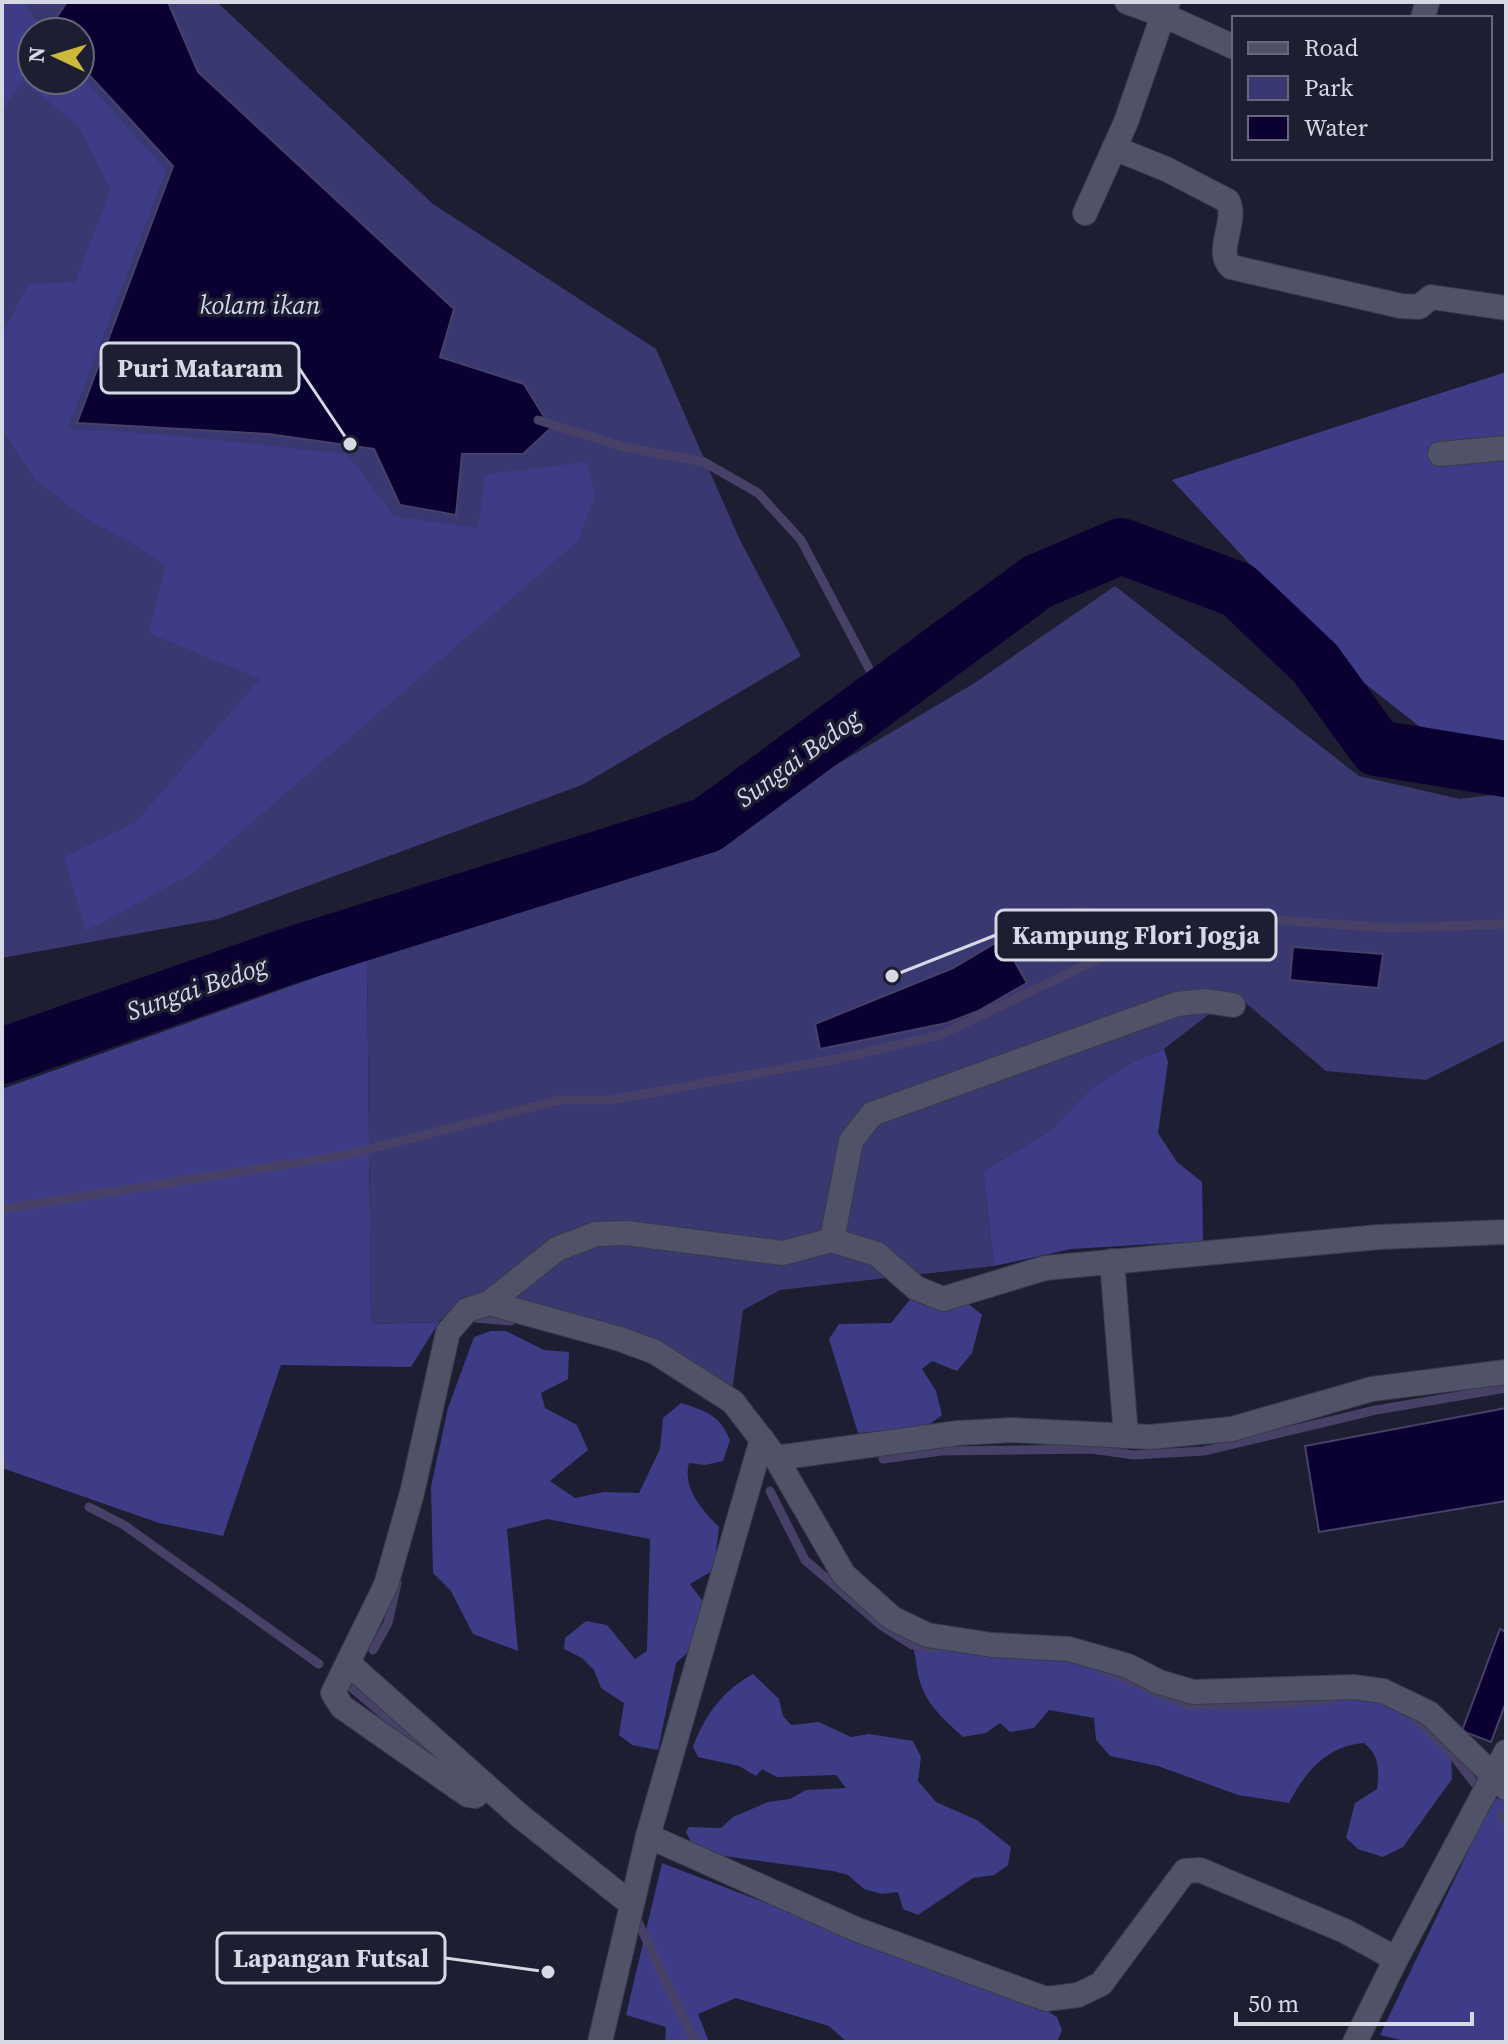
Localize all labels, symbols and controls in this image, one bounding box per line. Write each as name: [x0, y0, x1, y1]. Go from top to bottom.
north arrow: [16, 16, 96, 96]
legend: [1232, 16, 1492, 160]
text: Road: [1304, 31, 1359, 64]
text: N: [21, 46, 52, 64]
text: Park: [1304, 71, 1354, 104]
text: Water: [1304, 111, 1368, 144]
water label: kolam ikan: [200, 287, 321, 323]
callout: Puri Mataram: [101, 343, 299, 393]
text: Puri Mataram: [117, 350, 283, 386]
water label: Sungai Bedog: [728, 700, 869, 816]
callout: Kampung Flori Jogja: [996, 910, 1276, 960]
text: Kampung Flori Jogja: [1012, 917, 1260, 953]
water label: Sungai Bedog: [122, 947, 273, 1029]
callout: Lapangan Futsal: [217, 1933, 445, 1983]
text: Lapangan Futsal: [233, 1940, 429, 1976]
scale bar: [1236, 1976, 1472, 2026]
text: 50 m: [1248, 1987, 1299, 2020]

